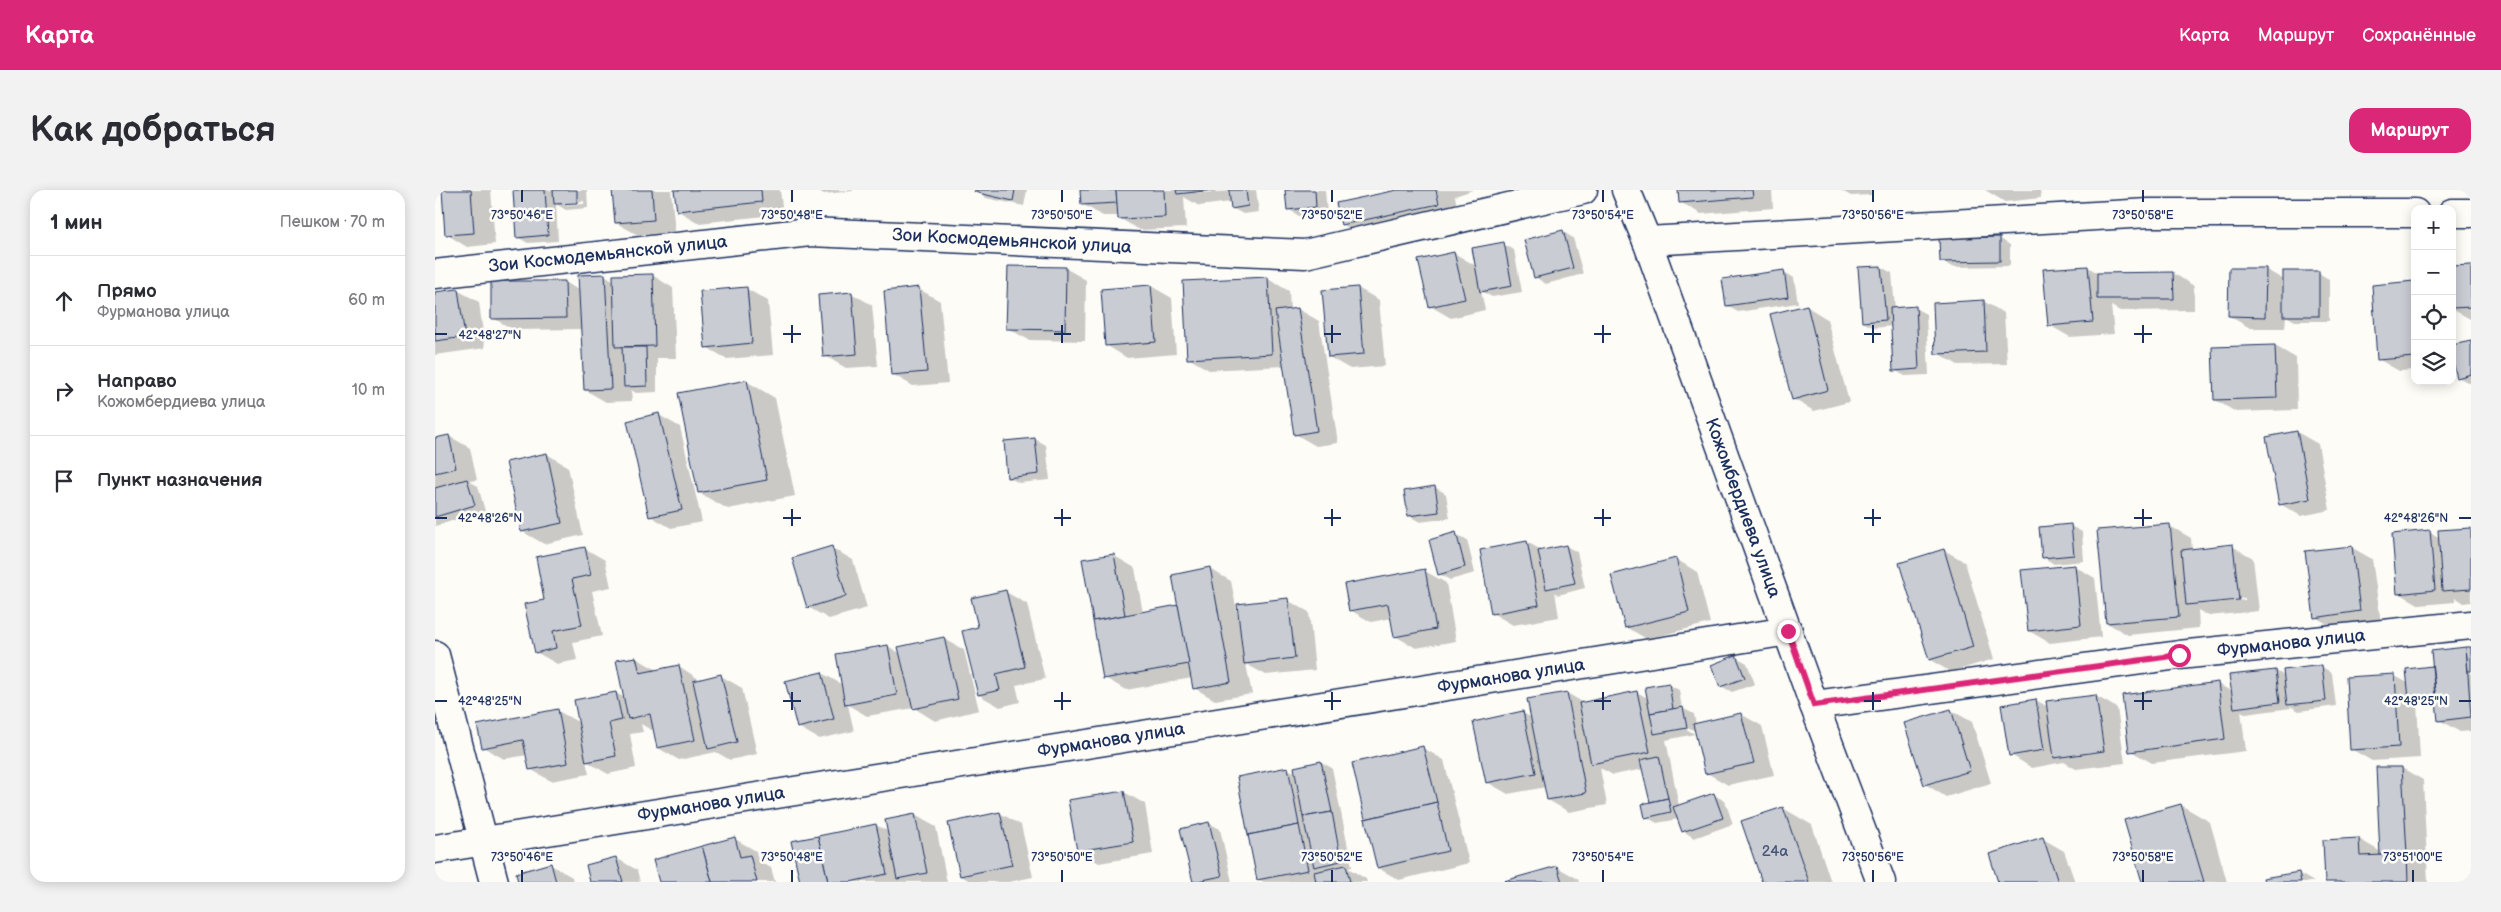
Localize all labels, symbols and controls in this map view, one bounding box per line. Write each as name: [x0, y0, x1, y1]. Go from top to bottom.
text: Карта: [25, 21, 94, 50]
text: Карта: [2179, 25, 2230, 46]
text: Маршрут: [2258, 25, 2334, 46]
text: Сохранённые: [2362, 25, 2476, 46]
button: Маршрут: [2349, 108, 2471, 153]
text: Как добраться: [30, 109, 276, 152]
map controls: [2411, 205, 2456, 385]
button: +: [2411, 205, 2456, 250]
text: 73°50'46"E: [491, 208, 553, 223]
text: 73°50'48"E: [761, 208, 823, 223]
text: 73°50'50"E: [1031, 208, 1093, 223]
text: 73°50'52"E: [1301, 208, 1363, 223]
text: 73°50'54"E: [1572, 208, 1634, 223]
text: 73°50'56"E: [1842, 208, 1904, 223]
text: 73°50'58"E: [2112, 208, 2174, 223]
text: 1 мин: [50, 210, 102, 235]
text: Пешком · 70 m: [280, 213, 385, 232]
street label: Зои Космодемьянской улица: [892, 224, 1133, 258]
street label: Зои Космодемьянской улица: [488, 231, 729, 277]
button: −: [2411, 250, 2456, 295]
text: Прямо: [97, 280, 157, 303]
icon: ahead: [50, 287, 78, 315]
text: 60 m: [348, 291, 385, 310]
button: locate: [2411, 295, 2456, 340]
text: Фурманова улица: [97, 303, 230, 322]
text: 42°48'27"N: [458, 328, 522, 343]
button: layers: [2411, 340, 2456, 385]
text: Направо: [97, 370, 177, 393]
icon: right: [50, 377, 78, 405]
text: 10 m: [352, 381, 385, 400]
text: Кожомбердиева улица: [97, 393, 265, 412]
street label: Кожомбердиева улица: [1701, 415, 1785, 601]
icon: arrive: [50, 467, 78, 495]
text: Пункт назначения: [97, 469, 262, 492]
text: 42°48'26"N: [458, 511, 522, 526]
text: 42°48'26"N: [2384, 511, 2448, 526]
route end: [1777, 620, 1800, 643]
street label: Фурманова улица: [2216, 625, 2367, 661]
route start: [2168, 644, 2191, 667]
street label: Фурманова улица: [1436, 654, 1587, 698]
text: 42°48'25"N: [458, 694, 522, 709]
text: 42°48'25"N: [2384, 694, 2448, 709]
street label: Фурманова улица: [1036, 718, 1187, 762]
street label: Фурманова улица: [636, 782, 787, 826]
house number: 24а: [1762, 842, 1788, 861]
text: 73°50'46"E: [491, 850, 553, 865]
text: 73°50'48"E: [761, 850, 823, 865]
text: 73°50'50"E: [1031, 850, 1093, 865]
text: 73°50'52"E: [1301, 850, 1363, 865]
text: 73°50'54"E: [1572, 850, 1634, 865]
text: 73°50'56"E: [1842, 850, 1904, 865]
text: 73°50'58"E: [2112, 850, 2174, 865]
text: 73°51'00"E: [2383, 850, 2443, 865]

